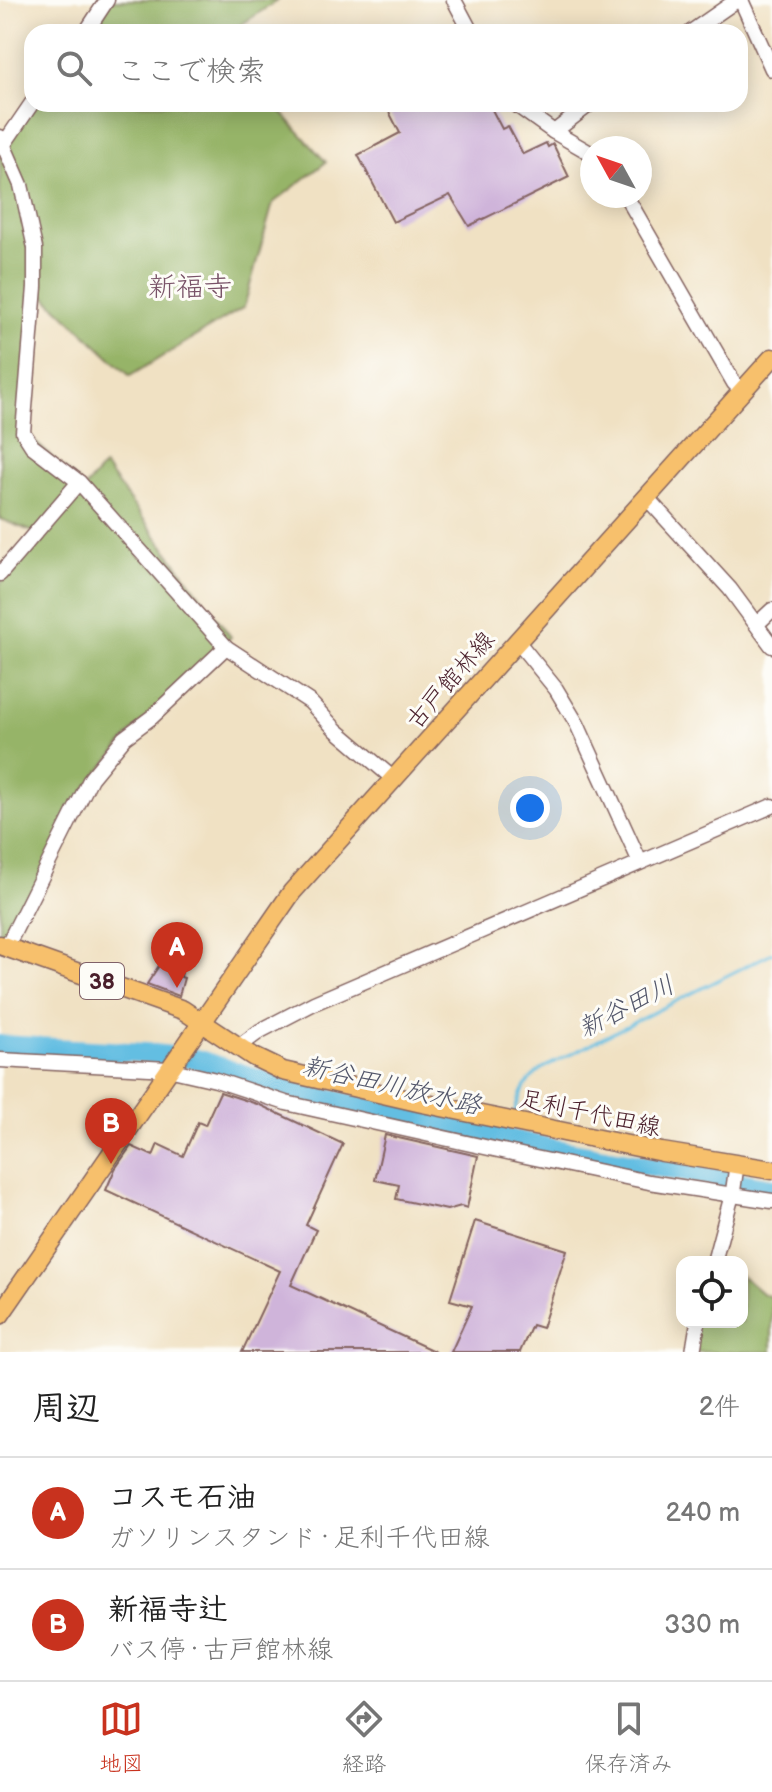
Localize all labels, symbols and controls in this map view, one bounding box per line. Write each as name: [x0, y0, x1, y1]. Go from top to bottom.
search box: [24, 24, 748, 112]
icon: search: [52, 46, 96, 90]
text: ここで検索: [116, 54, 266, 90]
north arrow: [580, 136, 652, 208]
district label: 新福寺: [148, 271, 232, 304]
street label: 古戸館林線: [400, 626, 501, 735]
your location: [510, 788, 550, 828]
pin: A: [151, 922, 203, 988]
road number: 38: [80, 963, 124, 999]
water label: 新谷田川: [573, 970, 680, 1045]
water label: 新谷田川放水路: [300, 1051, 486, 1122]
street label: 足利千代田線: [516, 1084, 663, 1143]
pin: B: [85, 1098, 137, 1164]
map controls: [676, 1256, 748, 1328]
button: locate: [676, 1256, 748, 1328]
text: 周辺: [32, 1388, 100, 1429]
text: 2件: [699, 1392, 740, 1423]
text: コスモ石油: [108, 1480, 257, 1516]
text: A: [50, 1498, 66, 1529]
text: 240 m: [665, 1498, 740, 1529]
text: ガソリンスタンド · 足利千代田線: [108, 1523, 489, 1554]
text: 新福寺辻: [108, 1592, 228, 1628]
text: B: [49, 1610, 67, 1641]
text: 330 m: [664, 1610, 740, 1641]
text: バス停 · 古戸館林線: [108, 1635, 333, 1666]
tab: 地図: [99, 1697, 143, 1778]
tab: 経路: [342, 1697, 386, 1778]
tab: 保存済み: [585, 1697, 673, 1778]

